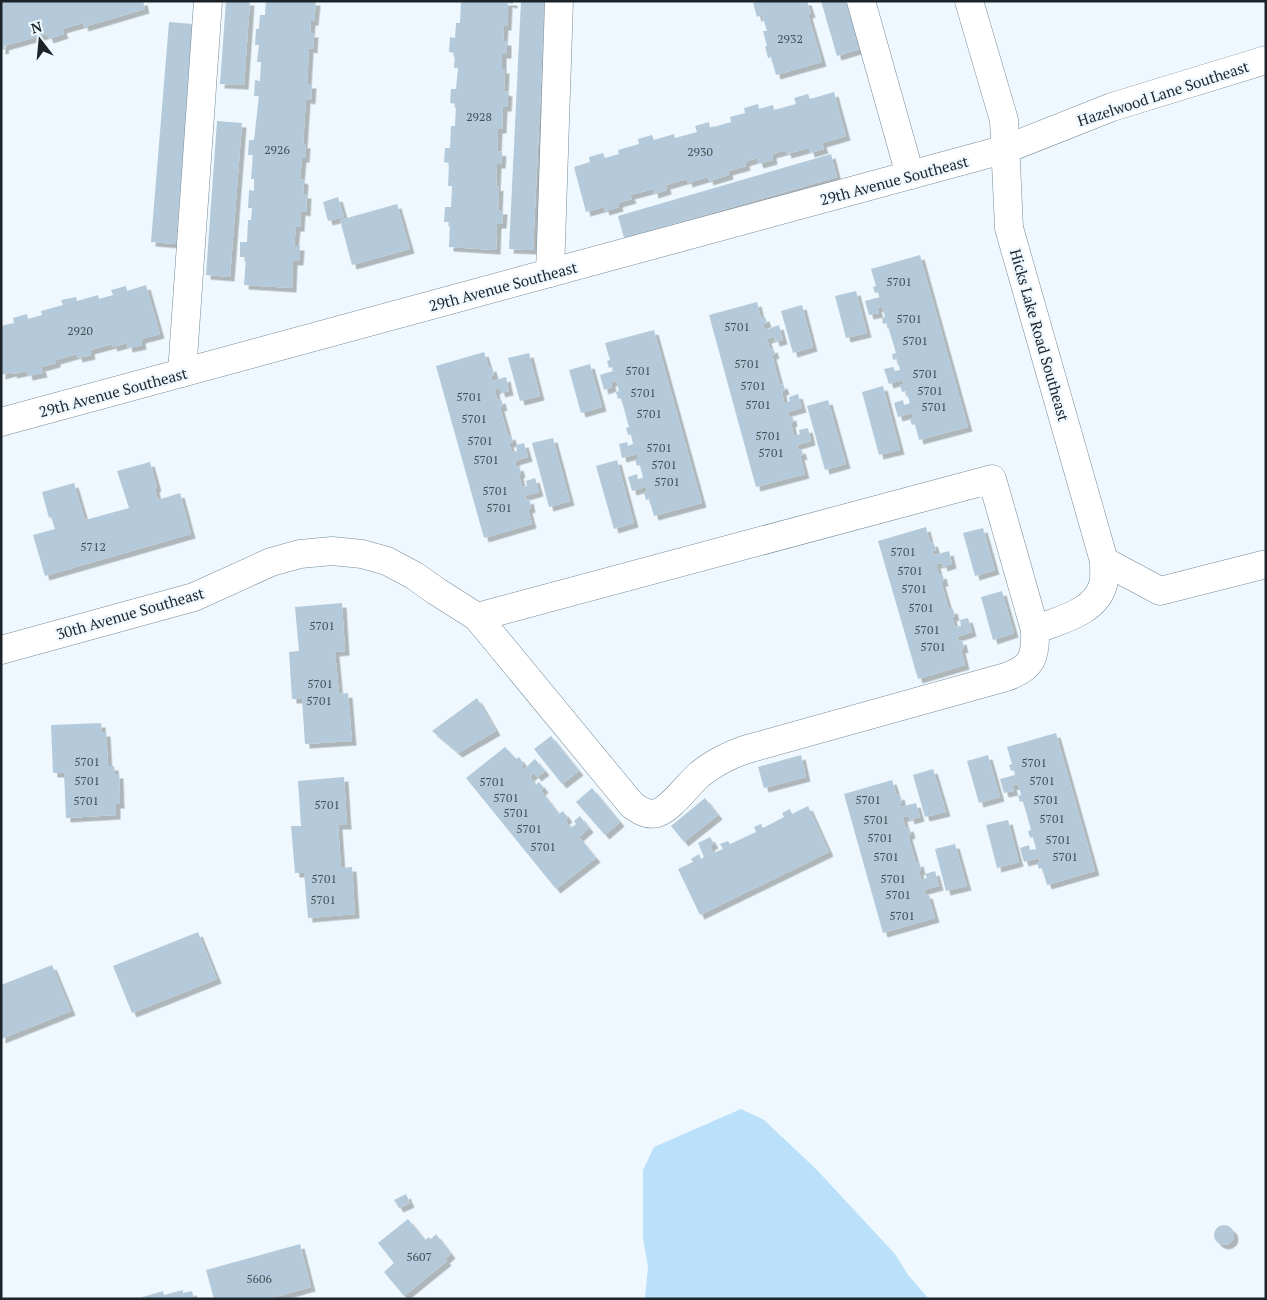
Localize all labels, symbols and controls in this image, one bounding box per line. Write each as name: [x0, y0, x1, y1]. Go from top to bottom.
north arrow: [15, 15, 65, 65]
text: N: [29, 16, 44, 38]
house number: 2932: [777, 31, 803, 46]
street label: Hazelwood Lane Southeast: [1075, 56, 1252, 130]
house number: 2928: [466, 109, 492, 124]
house number: 2926: [264, 142, 290, 157]
house number: 2930: [687, 144, 713, 159]
street label: 29th Avenue Southeast: [818, 150, 971, 209]
street label: Hicks Lake Road Southeast: [1006, 246, 1074, 424]
street label: 29th Avenue Southeast: [427, 256, 580, 315]
house number: 5701: [886, 274, 912, 289]
house number: 5701: [896, 311, 922, 326]
house number: 5701: [724, 319, 750, 334]
house number: 2920: [67, 323, 93, 338]
house number: 5701: [902, 333, 928, 348]
house number: 5701: [734, 356, 760, 371]
street label: 29th Avenue Southeast: [37, 362, 190, 421]
house number: 5701: [625, 363, 651, 378]
house number: 5701: [912, 366, 938, 381]
house number: 5701: [740, 378, 766, 393]
house number: 5701: [917, 383, 943, 398]
house number: 5701: [630, 385, 656, 400]
house number: 5701: [456, 389, 482, 404]
house number: 5701: [745, 397, 771, 412]
house number: 5701: [921, 399, 947, 414]
house number: 5701: [636, 406, 662, 421]
house number: 5701: [461, 411, 487, 426]
house number: 5701: [755, 428, 781, 443]
house number: 5701: [467, 433, 493, 448]
house number: 5701: [646, 440, 672, 455]
house number: 5701: [758, 445, 784, 460]
house number: 5701: [473, 452, 499, 467]
house number: 5701: [651, 457, 677, 472]
house number: 5701: [654, 474, 680, 489]
house number: 5701: [482, 483, 508, 498]
house number: 5701: [486, 500, 512, 515]
house number: 5712: [80, 539, 106, 554]
house number: 5701: [890, 544, 916, 559]
house number: 5701: [897, 563, 923, 578]
house number: 5701: [901, 581, 927, 596]
street label: 30th Avenue Southeast: [54, 582, 207, 644]
house number: 5701: [908, 600, 934, 615]
house number: 5701: [309, 618, 335, 633]
house number: 5701: [914, 622, 940, 637]
house number: 5701: [920, 639, 946, 654]
house number: 5701: [307, 676, 333, 691]
house number: 5701: [306, 693, 332, 708]
house number: 5701: [74, 754, 100, 769]
house number: 5701: [1021, 755, 1047, 770]
house number: 5701: [74, 773, 100, 788]
house number: 5701: [1029, 773, 1055, 788]
house number: 5701: [479, 774, 505, 789]
house number: 5701: [493, 790, 519, 805]
house number: 5701: [855, 792, 881, 807]
house number: 5701: [1033, 792, 1059, 807]
house number: 5701: [73, 793, 99, 808]
house number: 5701: [314, 797, 340, 812]
house number: 5701: [503, 805, 529, 820]
house number: 5701: [1039, 811, 1065, 826]
house number: 5701: [863, 812, 889, 827]
house number: 5701: [516, 821, 542, 836]
house number: 5701: [867, 830, 893, 845]
house number: 5701: [1045, 832, 1071, 847]
house number: 5701: [530, 839, 556, 854]
house number: 5701: [873, 849, 899, 864]
house number: 5701: [1052, 849, 1078, 864]
house number: 5701: [311, 871, 337, 886]
house number: 5701: [880, 871, 906, 886]
house number: 5701: [885, 887, 911, 902]
house number: 5701: [310, 892, 336, 907]
house number: 5701: [889, 908, 915, 923]
house number: 5607: [406, 1249, 432, 1264]
house number: 5606: [246, 1271, 272, 1286]

